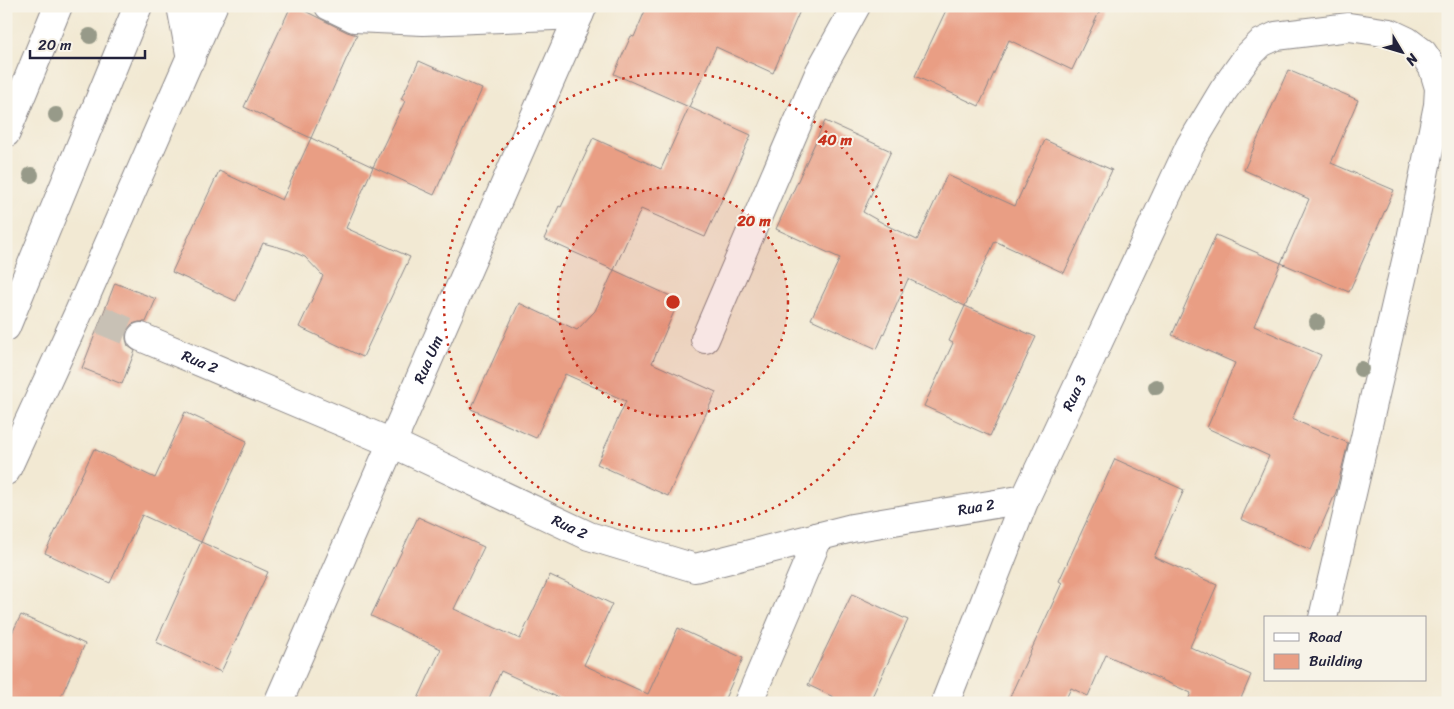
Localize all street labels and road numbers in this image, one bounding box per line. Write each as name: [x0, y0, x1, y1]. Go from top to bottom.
street label: Rua Um: [406, 331, 450, 388]
street label: Rua 2: [178, 343, 222, 381]
street label: Rua 3: [1055, 371, 1094, 415]
street label: Rua 2: [956, 491, 997, 523]
street label: Rua 2: [547, 507, 592, 547]

